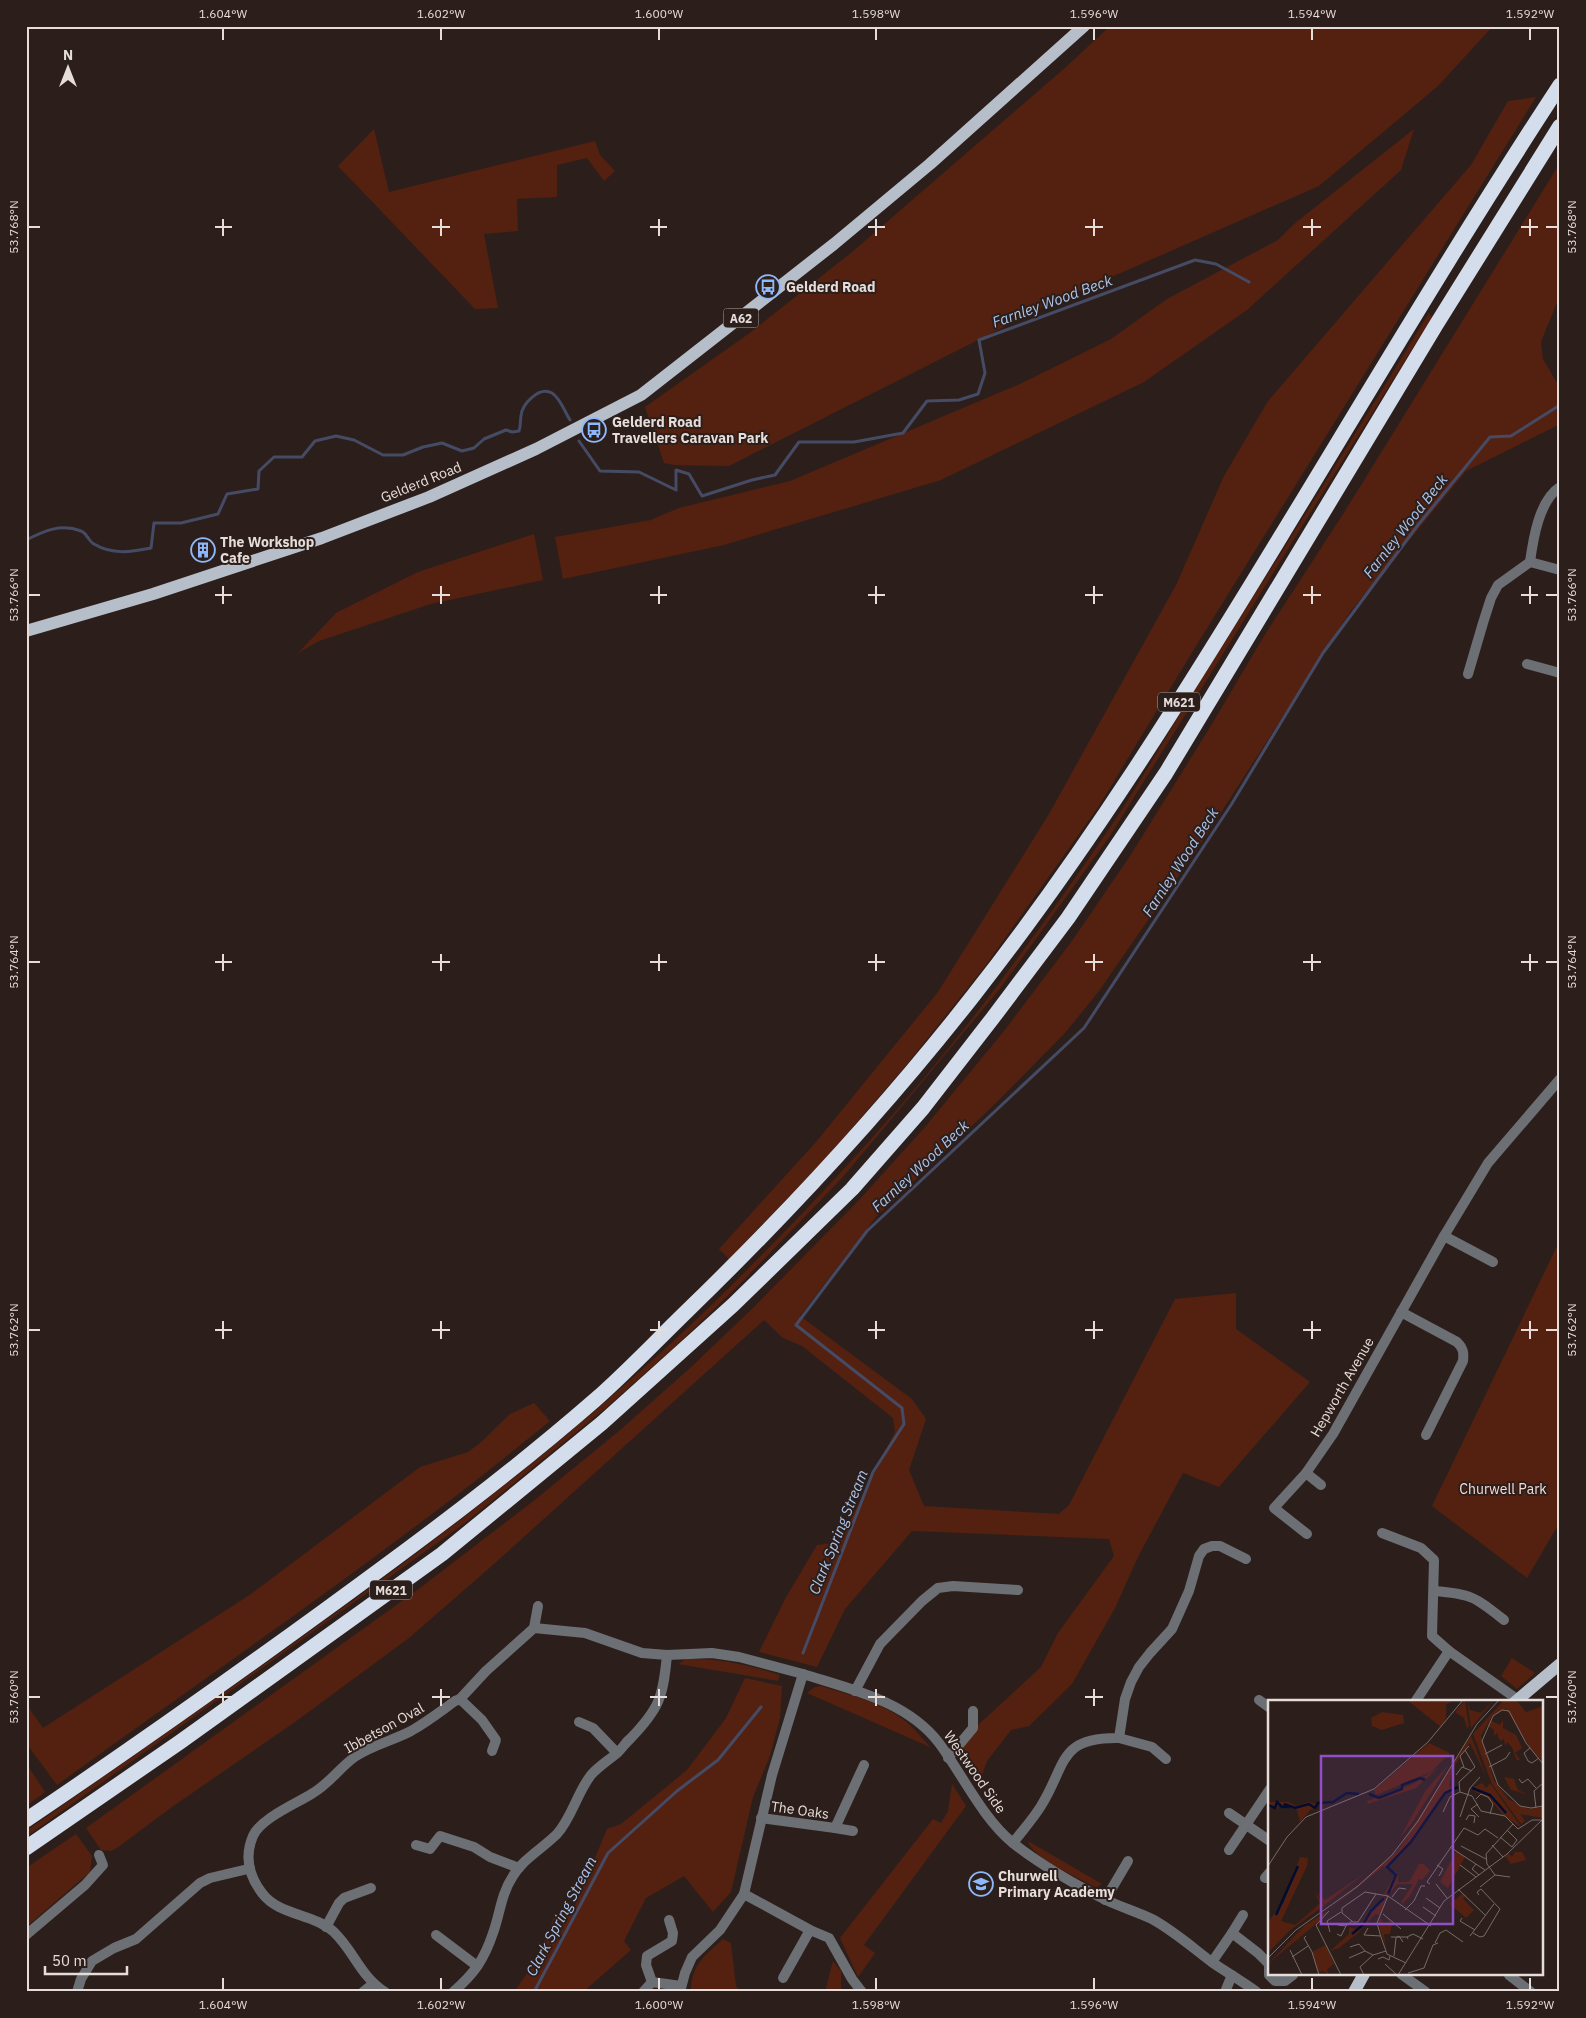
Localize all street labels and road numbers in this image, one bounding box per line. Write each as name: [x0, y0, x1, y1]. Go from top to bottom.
road number: A62: [724, 308, 758, 328]
street label: Gelderd Road: [378, 458, 464, 506]
road number: M621: [1158, 692, 1200, 712]
street label: Hepworth Avenue: [1306, 1334, 1378, 1440]
road number: M621: [370, 1580, 412, 1600]
street label: Ibbetson Oval: [341, 1699, 427, 1757]
street label: Westwood Side: [940, 1727, 1010, 1817]
street label: The Oaks: [770, 1797, 830, 1823]

